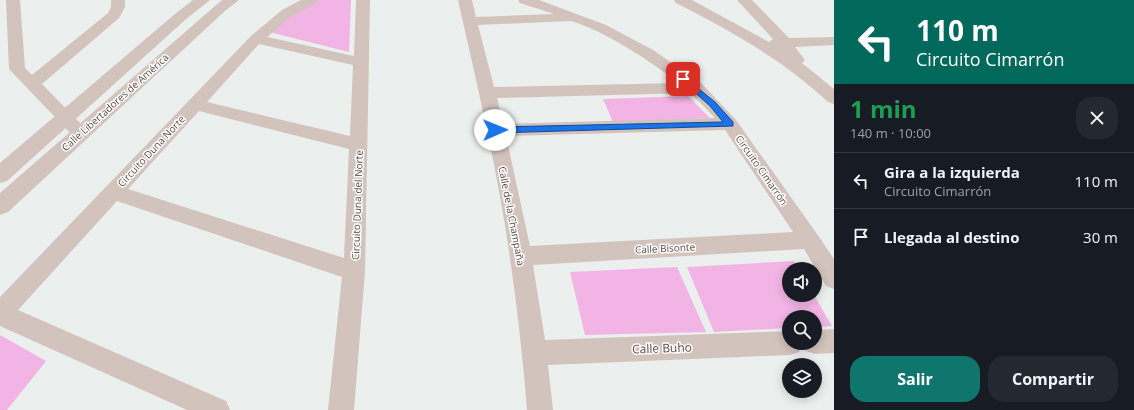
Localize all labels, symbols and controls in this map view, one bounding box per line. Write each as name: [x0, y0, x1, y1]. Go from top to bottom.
text: 110 m: [916, 11, 999, 49]
icon: left: [850, 16, 902, 68]
text: Circuito Cimarrón: [916, 47, 1065, 71]
street label: Calle Libertadores de América: [58, 50, 172, 154]
pin: [666, 62, 700, 96]
icon: arrive: [672, 68, 694, 90]
text: 1 min: [850, 92, 917, 125]
button: close: [1076, 97, 1118, 139]
position arrow: [474, 109, 516, 151]
street label: Circuito Duna Norte: [114, 112, 188, 190]
text: 140 m · 10:00: [850, 124, 931, 142]
street label: Circuito Cimarrón: [733, 132, 791, 208]
street label: Circuito Duna del Norte: [348, 149, 366, 260]
text: Gira a la izquierda: [884, 162, 1020, 182]
street label: Calle de la Champaña: [496, 165, 528, 267]
icon: left: [850, 170, 872, 192]
text: 110 m: [1074, 171, 1118, 191]
text: Circuito Cimarrón: [884, 182, 991, 200]
icon: arrive: [850, 226, 872, 248]
text: Llegada al destino: [884, 227, 1019, 247]
text: 30 m: [1083, 227, 1118, 247]
street label: Calle Bisonte: [635, 239, 696, 257]
map controls: [782, 262, 822, 398]
button: sound: [782, 262, 822, 302]
button: search: [782, 310, 822, 350]
street label: Calle Buho: [632, 338, 692, 358]
button: Salir: [850, 356, 980, 402]
button: Compartir: [988, 356, 1118, 402]
button: layers: [782, 358, 822, 398]

